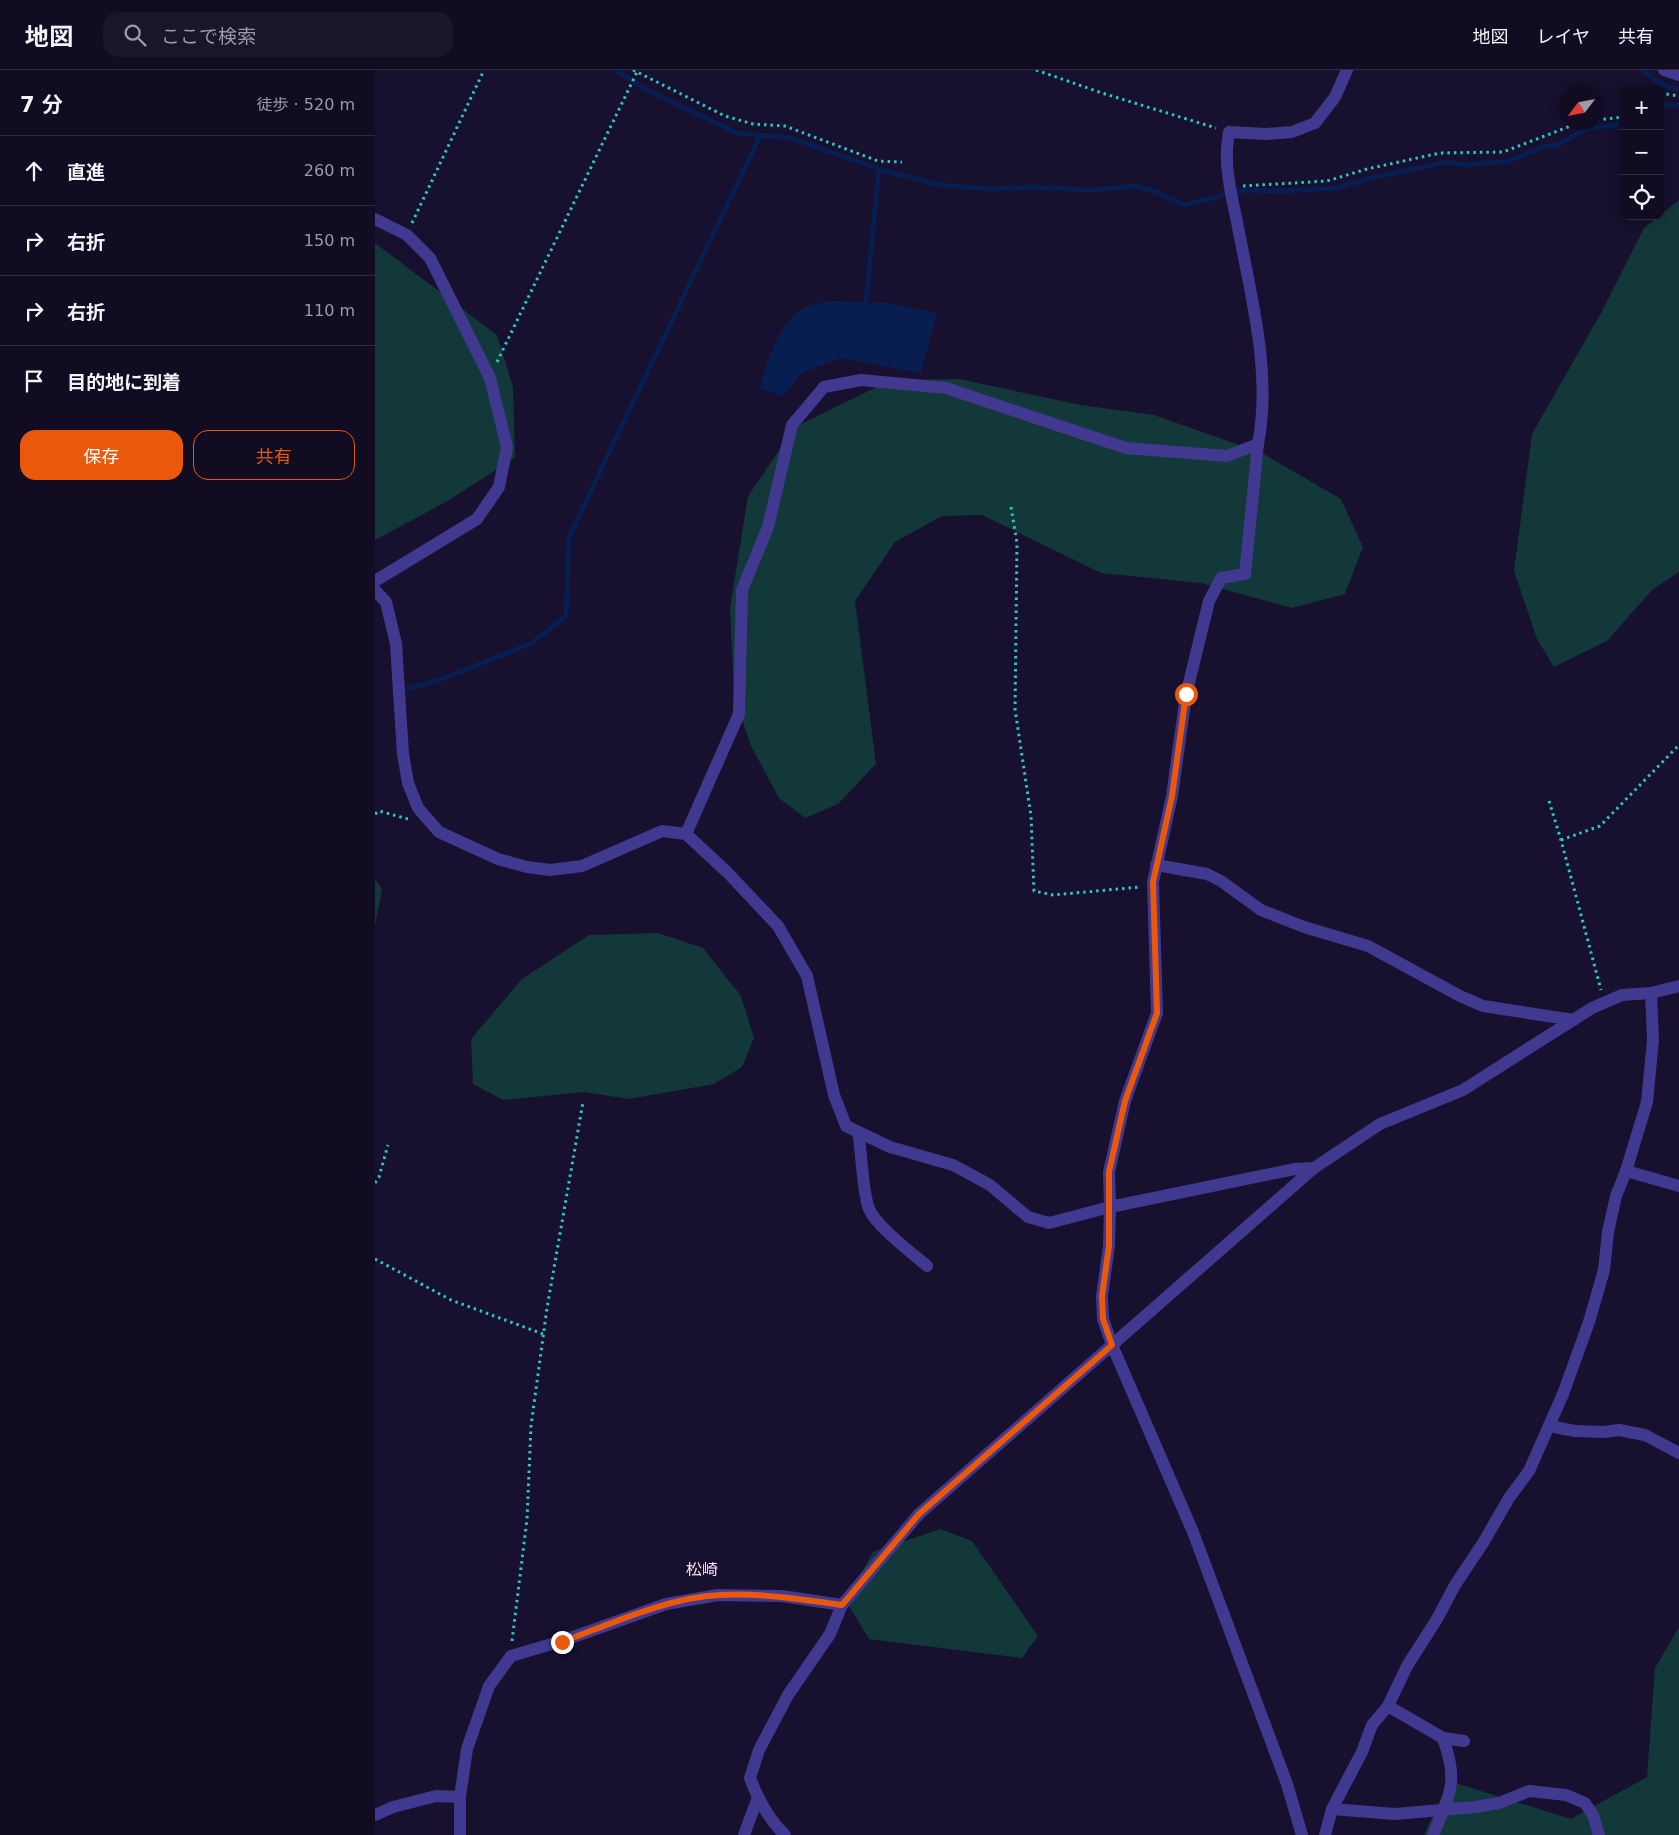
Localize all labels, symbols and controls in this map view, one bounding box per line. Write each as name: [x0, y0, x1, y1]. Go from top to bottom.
search box: [103, 12, 453, 57]
icon: search: [121, 21, 149, 49]
text: 地図: [25, 23, 73, 51]
text: ここで検索: [161, 25, 256, 47]
text: 地図: [1473, 26, 1509, 47]
text: レイヤ: [1537, 26, 1590, 47]
text: 共有: [1618, 26, 1654, 47]
north arrow: [1559, 85, 1604, 130]
map controls: [1619, 85, 1664, 220]
button: +: [1619, 85, 1664, 130]
text: 7 分: [20, 93, 63, 117]
text: 徒歩 · 520 m: [257, 95, 355, 114]
button: −: [1619, 130, 1664, 175]
icon: ahead: [20, 157, 48, 185]
text: 直進: [67, 161, 105, 183]
text: 260 m: [304, 161, 355, 180]
button: locate: [1619, 175, 1664, 220]
icon: right: [20, 227, 48, 255]
text: 右折: [67, 231, 105, 253]
text: 150 m: [304, 231, 355, 250]
icon: right: [20, 297, 48, 325]
text: 右折: [67, 301, 105, 323]
text: 110 m: [304, 301, 355, 320]
icon: arrive: [20, 367, 48, 395]
text: 目的地に到着: [67, 371, 181, 393]
button: 保存: [20, 430, 183, 480]
button: 共有: [193, 430, 355, 480]
route start: [1175, 683, 1198, 706]
district label: 松崎: [686, 1560, 718, 1579]
route end: [551, 1631, 574, 1654]

